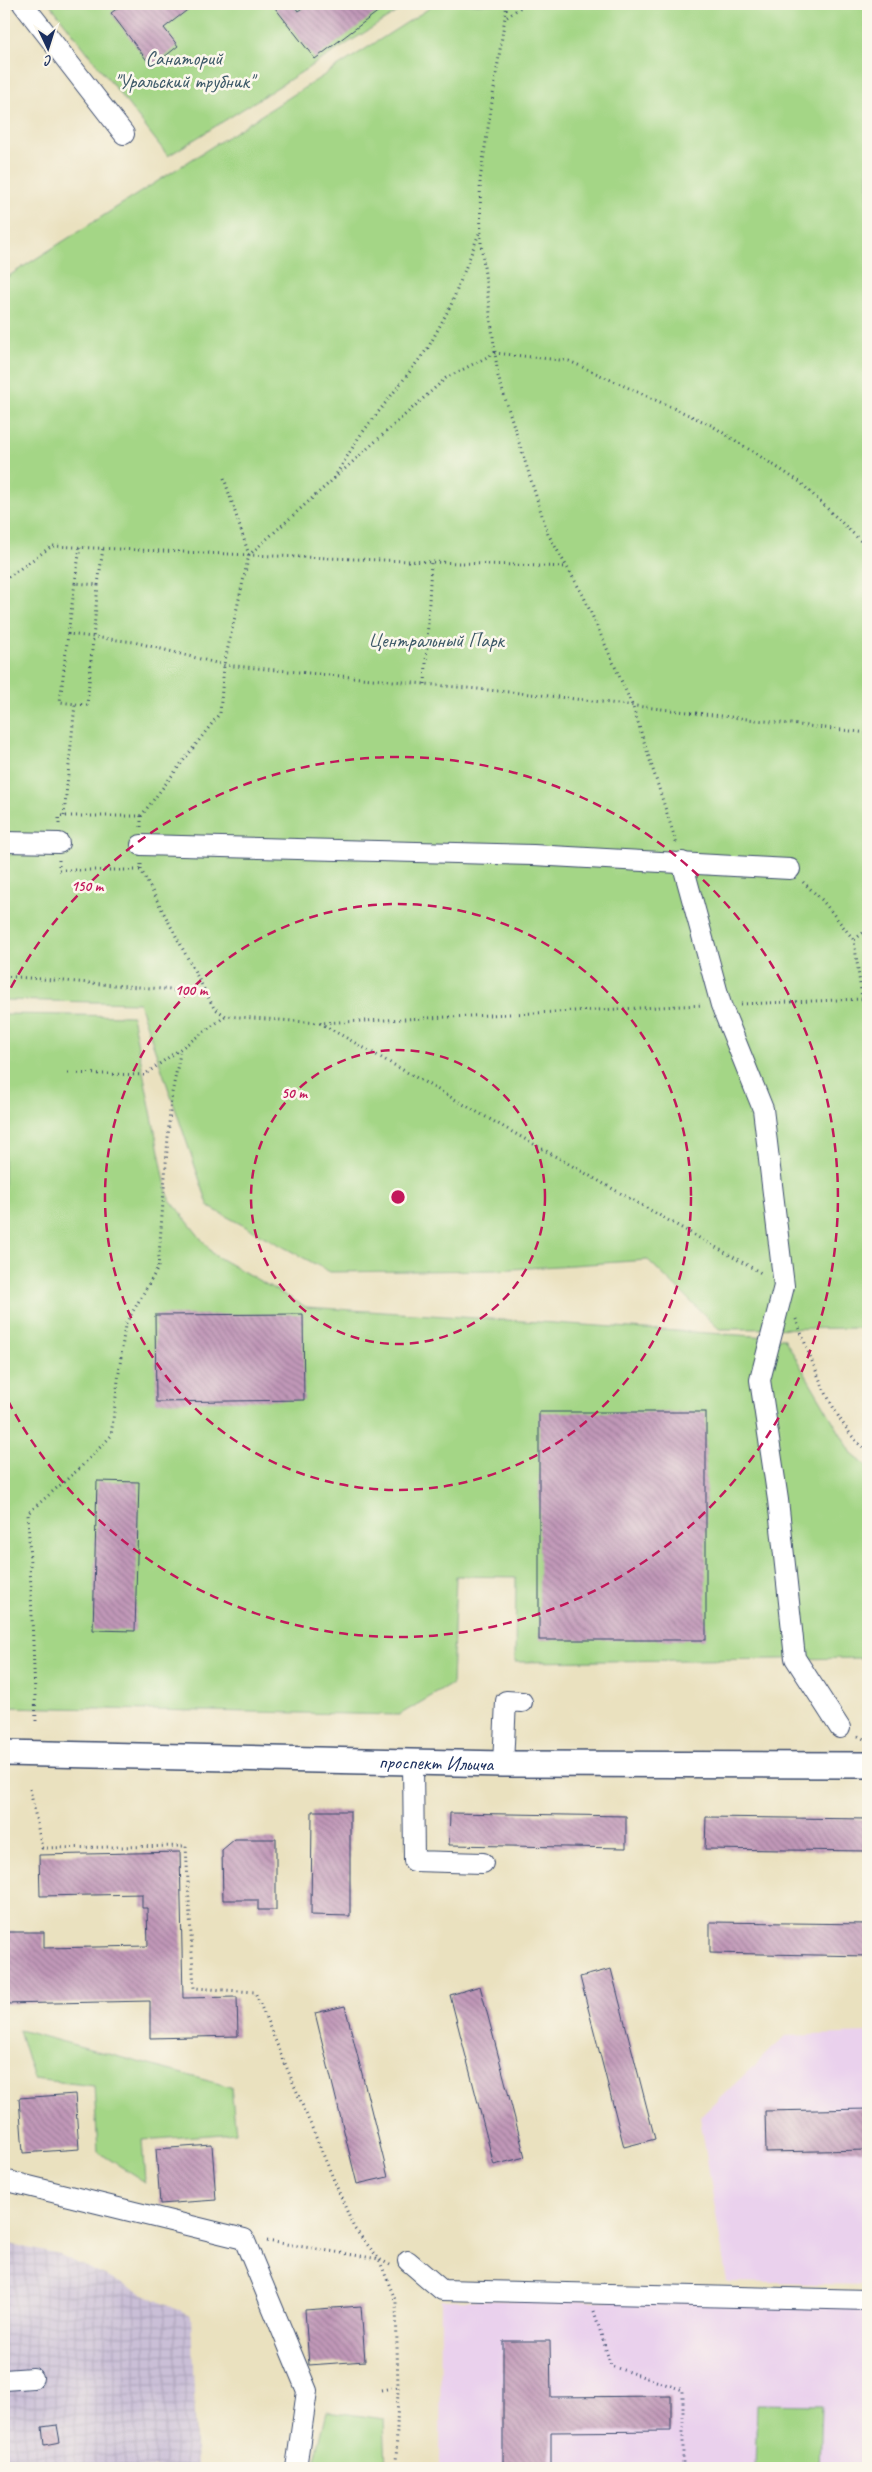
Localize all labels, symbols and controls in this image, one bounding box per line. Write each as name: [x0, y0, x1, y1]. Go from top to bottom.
north arrow: [22, 22, 72, 72]
park label: Санаторий "Уральский трубник": [114, 46, 258, 94]
text: С: [43, 52, 53, 69]
park label: Центральный Парк: [368, 628, 506, 653]
text: 150 m: [71, 877, 105, 896]
text: 100 m: [175, 981, 209, 1000]
text: 50 m: [281, 1084, 308, 1103]
centre of rings: [389, 1188, 407, 1206]
street label: проспект Ильича: [378, 1749, 495, 1776]

